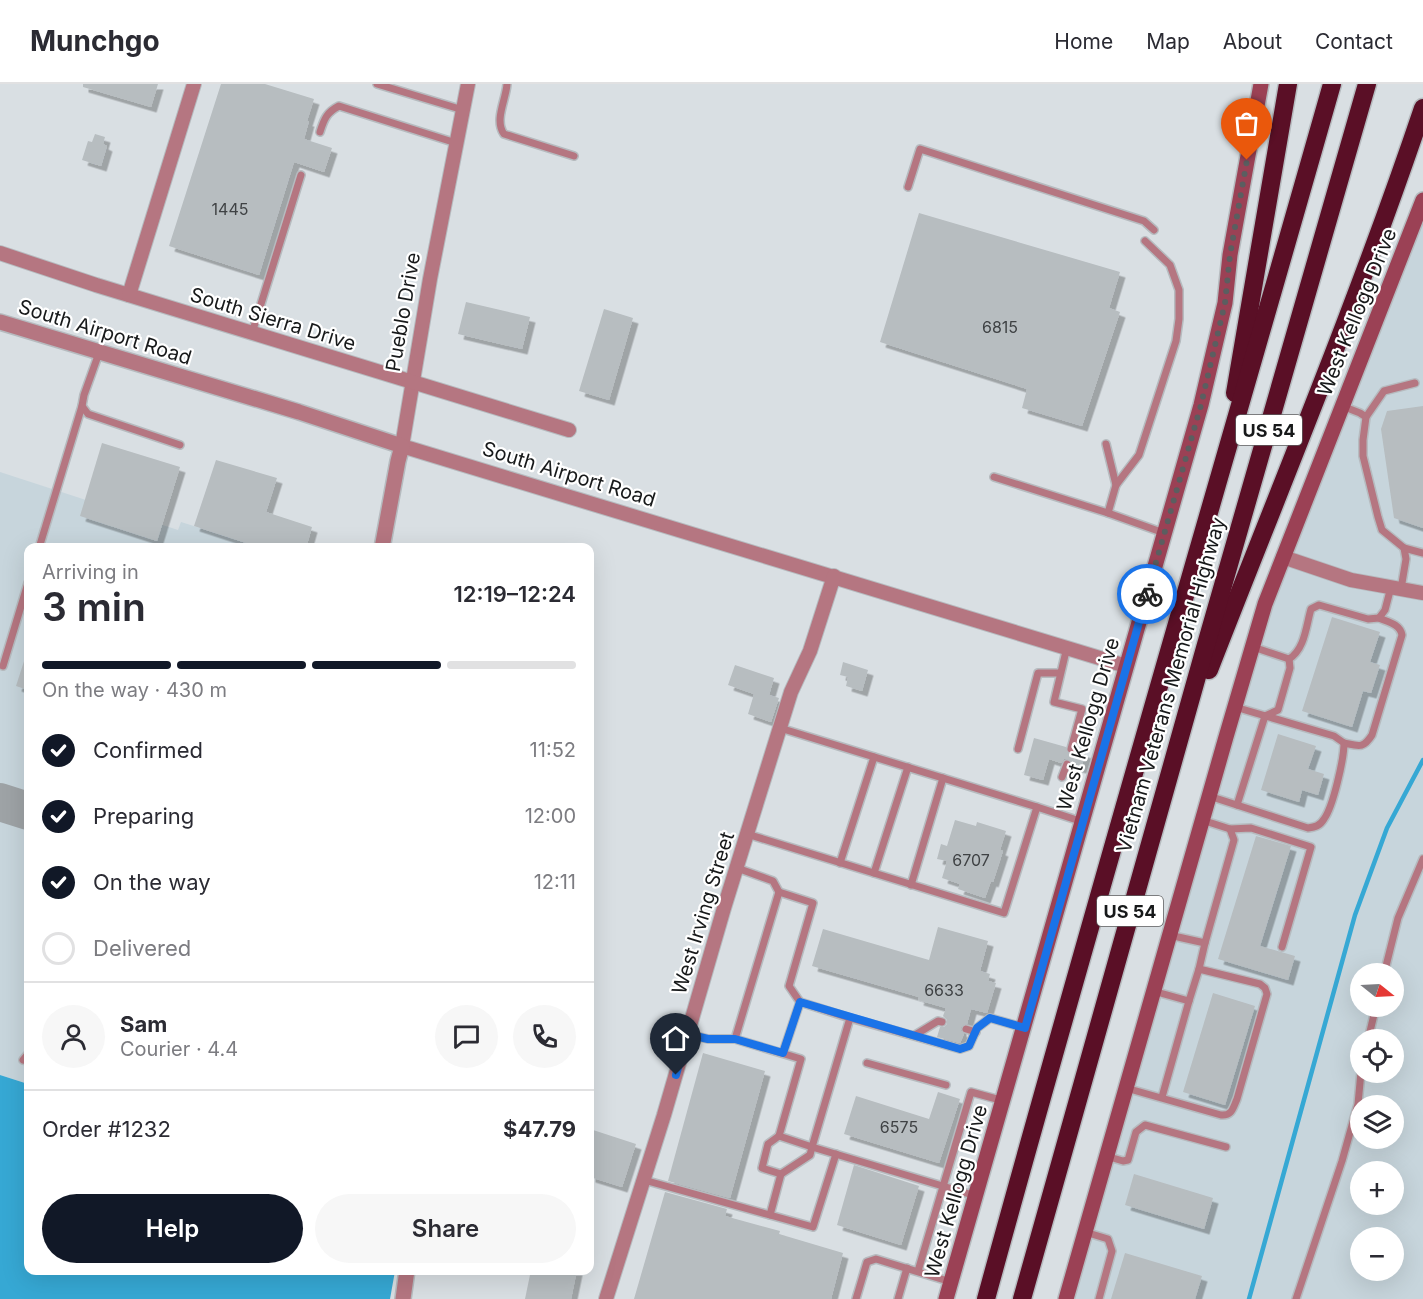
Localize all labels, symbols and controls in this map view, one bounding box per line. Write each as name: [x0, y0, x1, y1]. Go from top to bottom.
text: Munchgo: [30, 24, 160, 58]
text: Home: [1054, 29, 1113, 54]
text: Map: [1146, 29, 1190, 54]
text: About: [1223, 29, 1282, 54]
text: Contact: [1315, 29, 1393, 54]
pin: [1221, 98, 1272, 160]
icon: bag: [1230, 107, 1263, 140]
house number: 1445: [212, 199, 248, 219]
street label: West Kellogg Drive: [1312, 225, 1402, 399]
street label: Pueblo Drive: [381, 251, 425, 373]
street label: South Sierra Drive: [187, 282, 359, 356]
street label: South Airport Road: [16, 294, 194, 370]
house number: 6815: [982, 317, 1018, 337]
road number: US 54: [1236, 415, 1302, 445]
street label: South Airport Road: [480, 436, 658, 512]
street label: Vietnam Veterans Memorial Highway: [1111, 514, 1231, 856]
text: Arriving in: [42, 560, 139, 584]
courier: [1117, 564, 1177, 624]
icon: bike: [1131, 578, 1164, 611]
text: 12:19–12:24: [454, 581, 576, 607]
text: 3 min: [42, 583, 146, 630]
street label: West Kellogg Drive: [1052, 635, 1124, 813]
text: On the way · 430 m: [42, 678, 227, 702]
icon: check: [42, 734, 75, 767]
text: Confirmed: [93, 737, 203, 763]
text: 11:52: [530, 738, 576, 762]
icon: check: [42, 800, 75, 833]
text: Preparing: [93, 803, 194, 829]
text: 12:00: [525, 804, 576, 828]
street label: West Irving Street: [667, 828, 739, 997]
house number: 6707: [952, 850, 990, 870]
icon: check: [42, 866, 75, 899]
text: On the way: [93, 869, 211, 895]
text: 12:11: [534, 870, 576, 894]
road number: US 54: [1097, 896, 1163, 926]
text: Delivered: [93, 935, 191, 961]
north arrow: [1350, 963, 1404, 1017]
map controls: [1350, 963, 1404, 1281]
house number: 6633: [924, 980, 964, 1000]
button: person: [42, 1005, 105, 1068]
button: chat: [435, 1005, 498, 1068]
button: phone: [513, 1005, 576, 1068]
text: Sam: [120, 1011, 167, 1037]
pin: [650, 1013, 701, 1075]
icon: home: [659, 1022, 692, 1055]
button: locate: [1350, 1029, 1404, 1083]
text: Courier · 4.4: [120, 1037, 238, 1061]
button: layers: [1350, 1095, 1404, 1149]
street label: West Kellogg Drive: [920, 1102, 992, 1280]
text: Order #1232: [42, 1116, 171, 1142]
text: $47.79: [503, 1116, 576, 1142]
house number: 6575: [880, 1117, 918, 1137]
button: +: [1350, 1161, 1404, 1215]
button: Help: [42, 1194, 303, 1263]
button: Share: [315, 1194, 576, 1263]
button: −: [1350, 1227, 1404, 1281]

